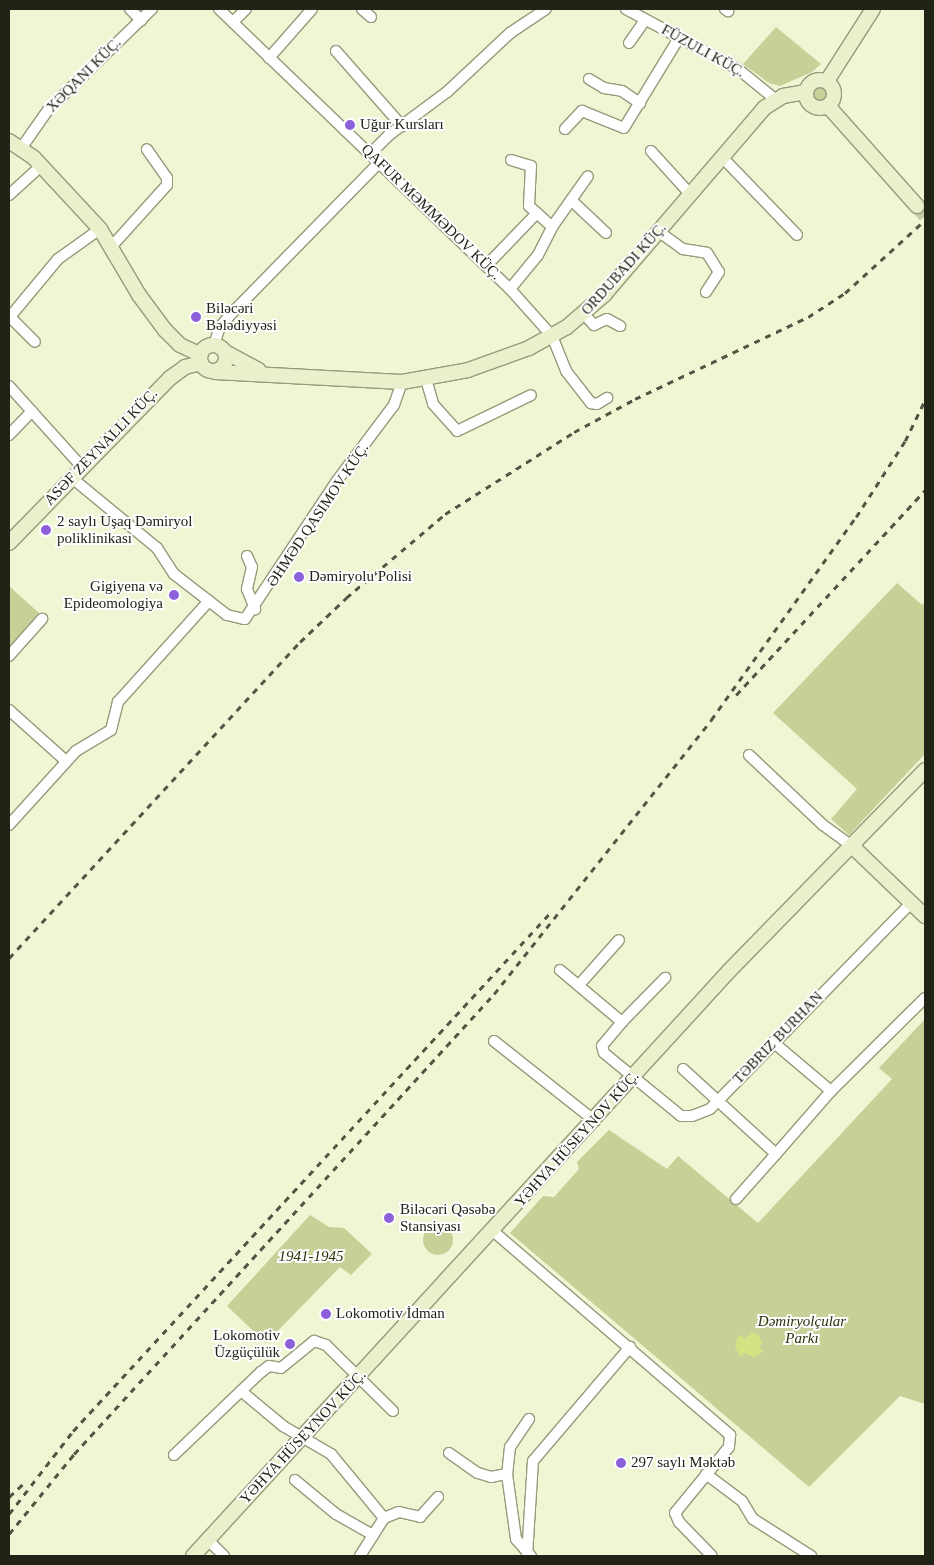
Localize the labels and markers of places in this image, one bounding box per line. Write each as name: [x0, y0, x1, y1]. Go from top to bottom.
place label: Uğur Kursları: [360, 116, 444, 134]
marker: Uğur Kursları: [344, 119, 356, 131]
place label: Biləcəri Bələdiyyəsi: [206, 299, 277, 334]
marker: Biləcəri Bələdiyyəsi: [190, 311, 202, 323]
place label: 2 saylı Uşaq Dəmiryol poliklinikası: [57, 512, 192, 547]
marker: 2 saylı Uşaq Dəmiryol poliklinikası: [39, 523, 53, 537]
place label: Dəmiryolu Polisi: [309, 568, 412, 586]
marker: Dəmiryolu Polisi: [293, 571, 305, 583]
place label: Gigiyena və Epideomologiya: [64, 577, 163, 612]
marker: Gigiyena və Epideomologiya: [167, 588, 181, 602]
place label: Biləcəri Qəsəbə Stansiyası: [400, 1200, 495, 1235]
marker: Biləcəri Qəsəbə Stansiyası: [382, 1211, 396, 1225]
place label: Lokomotiv İdman: [336, 1305, 445, 1323]
marker: Lokomotiv İdman: [320, 1308, 332, 1320]
place label: Lokomotiv Üzgüçülük: [213, 1326, 280, 1361]
marker: Lokomotiv Üzgüçülük: [284, 1338, 296, 1350]
place label: 297 saylı Məktəb: [631, 1454, 735, 1472]
marker: 297 saylı Məktəb: [615, 1457, 627, 1469]

